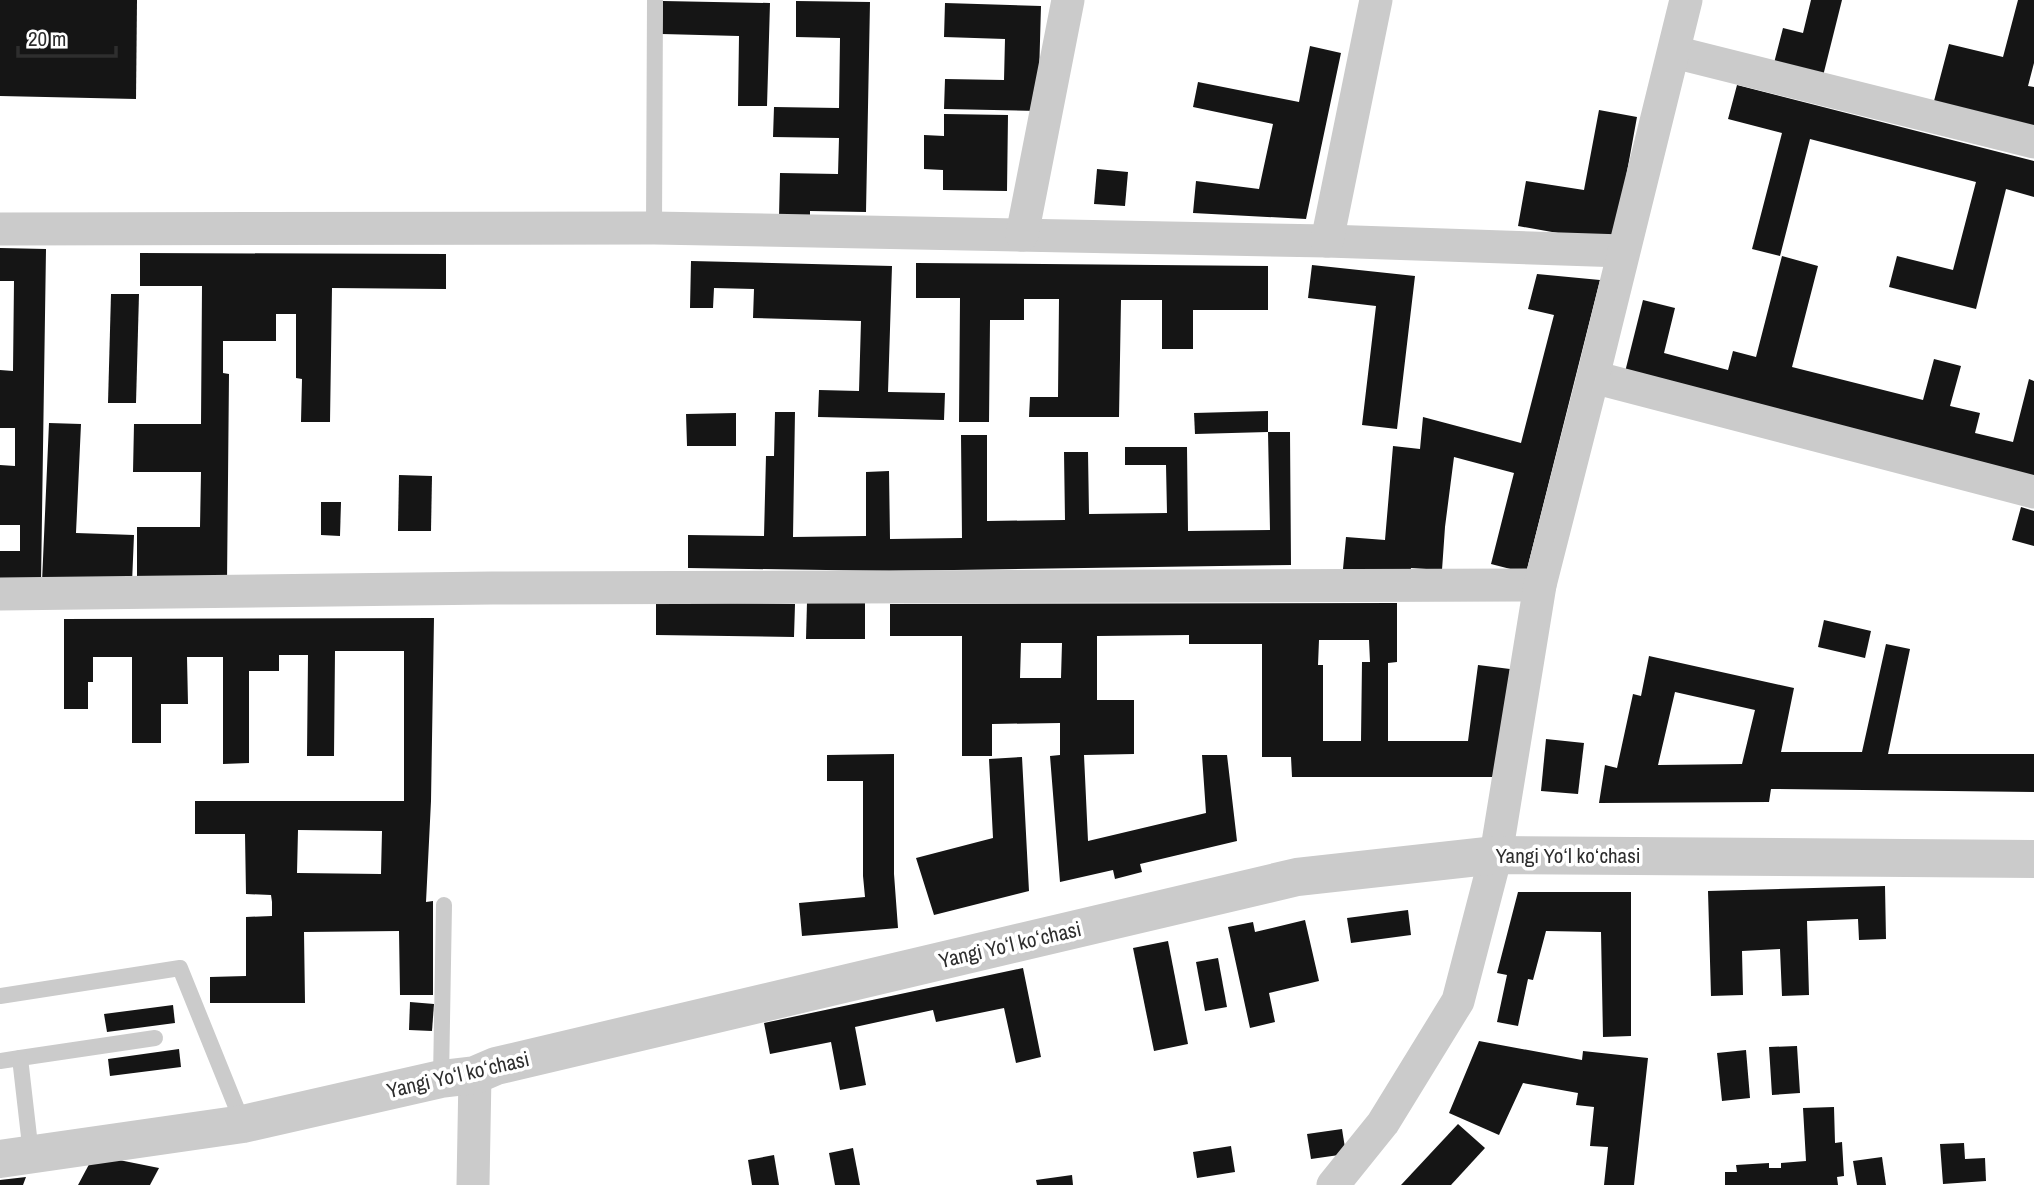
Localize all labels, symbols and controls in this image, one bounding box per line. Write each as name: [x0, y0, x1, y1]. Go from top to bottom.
scale bar: [18, 14, 116, 58]
text: 20 m: [28, 24, 66, 53]
street label: Yangi Yoʻl koʻchasi: [1495, 841, 1641, 870]
street label: Yangi Yoʻl koʻchasi: [936, 914, 1084, 975]
street label: Yangi Yoʻl koʻchasi: [384, 1044, 532, 1105]

